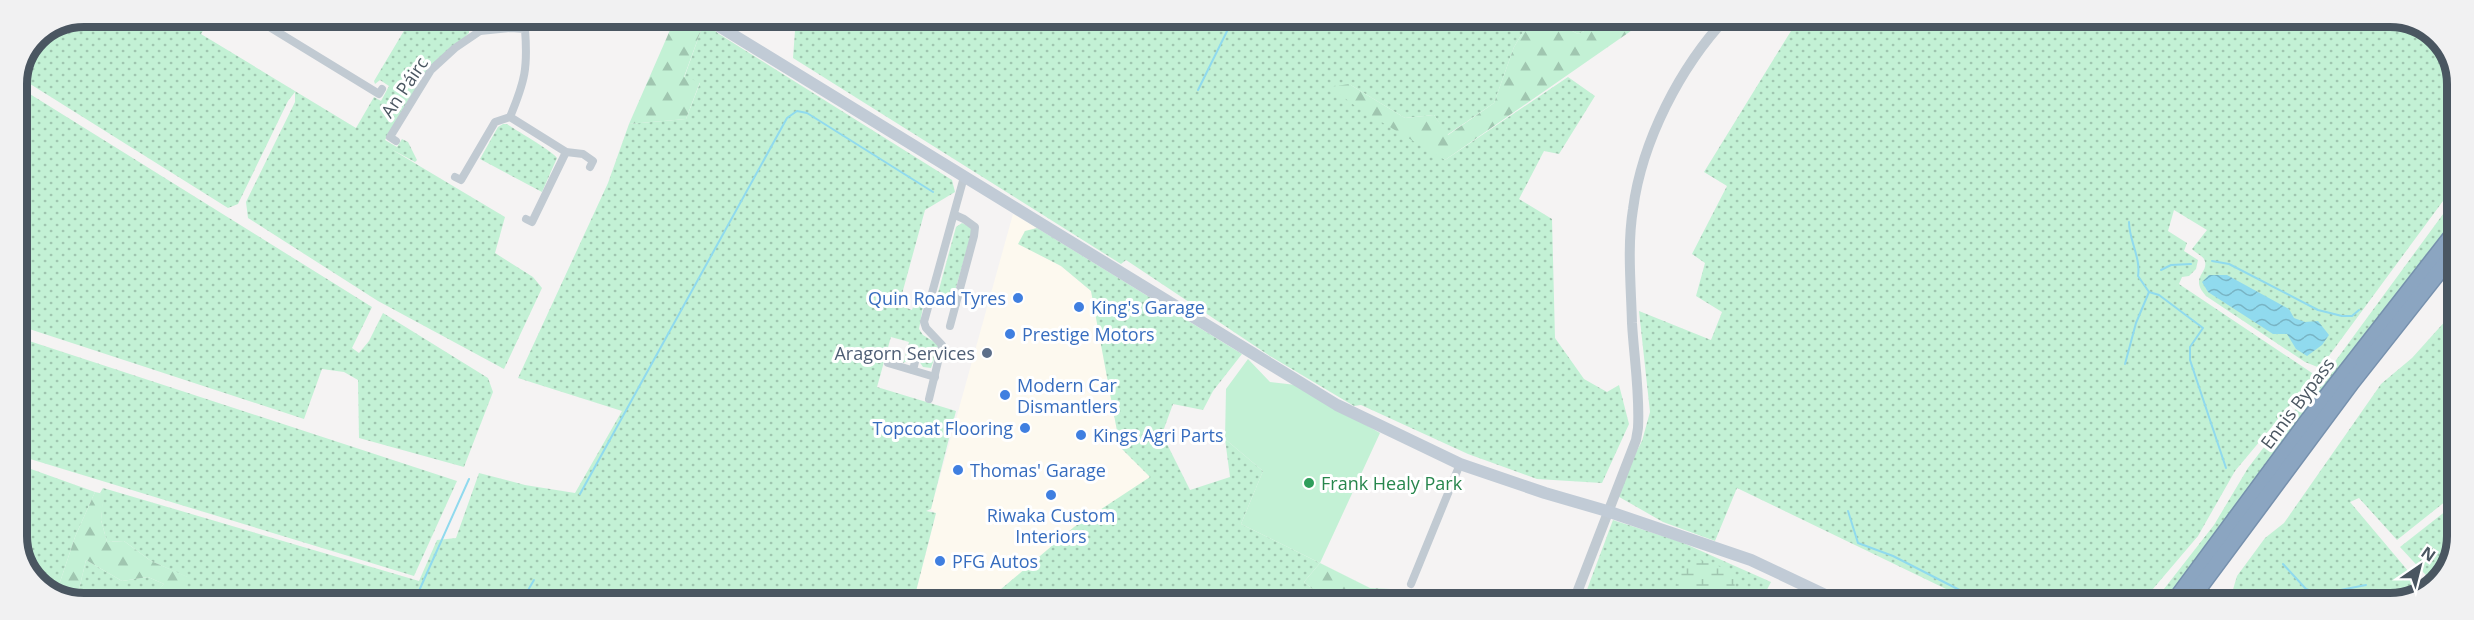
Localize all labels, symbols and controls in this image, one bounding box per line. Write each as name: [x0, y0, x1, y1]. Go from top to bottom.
street label: An Páirc: [375, 52, 433, 122]
place label: Quin Road Tyres: [868, 286, 1006, 310]
marker: Quin Road Tyres: [1011, 291, 1025, 305]
place label: King's Garage: [1091, 295, 1205, 319]
marker: King's Garage: [1072, 300, 1086, 314]
place label: Prestige Motors: [1022, 322, 1155, 346]
marker: Prestige Motors: [1003, 327, 1017, 341]
place label: Aragorn Services: [834, 341, 975, 365]
marker: Aragorn Services: [980, 346, 994, 360]
street label: Ennis Bypass: [2255, 352, 2339, 454]
place label: Modern Car Dismantlers: [1017, 373, 1118, 418]
marker: Modern Car Dismantlers: [998, 388, 1012, 402]
place label: Topcoat Flooring: [872, 416, 1013, 440]
marker: Topcoat Flooring: [1018, 421, 1032, 435]
place label: Kings Agri Parts: [1093, 423, 1224, 447]
marker: Kings Agri Parts: [1074, 428, 1088, 442]
place label: Thomas' Garage: [970, 458, 1106, 482]
marker: Thomas' Garage: [951, 463, 965, 477]
place label: Frank Healy Park: [1321, 471, 1463, 495]
marker: Frank Healy Park: [1302, 476, 1316, 490]
marker: Riwaka Custom Interiors: [1044, 488, 1058, 502]
place label: Riwaka Custom Interiors: [987, 503, 1115, 548]
north arrow: [2390, 536, 2450, 596]
text: N: [2417, 541, 2440, 566]
place label: PFG Autos: [952, 549, 1038, 573]
marker: PFG Autos: [933, 554, 947, 568]

